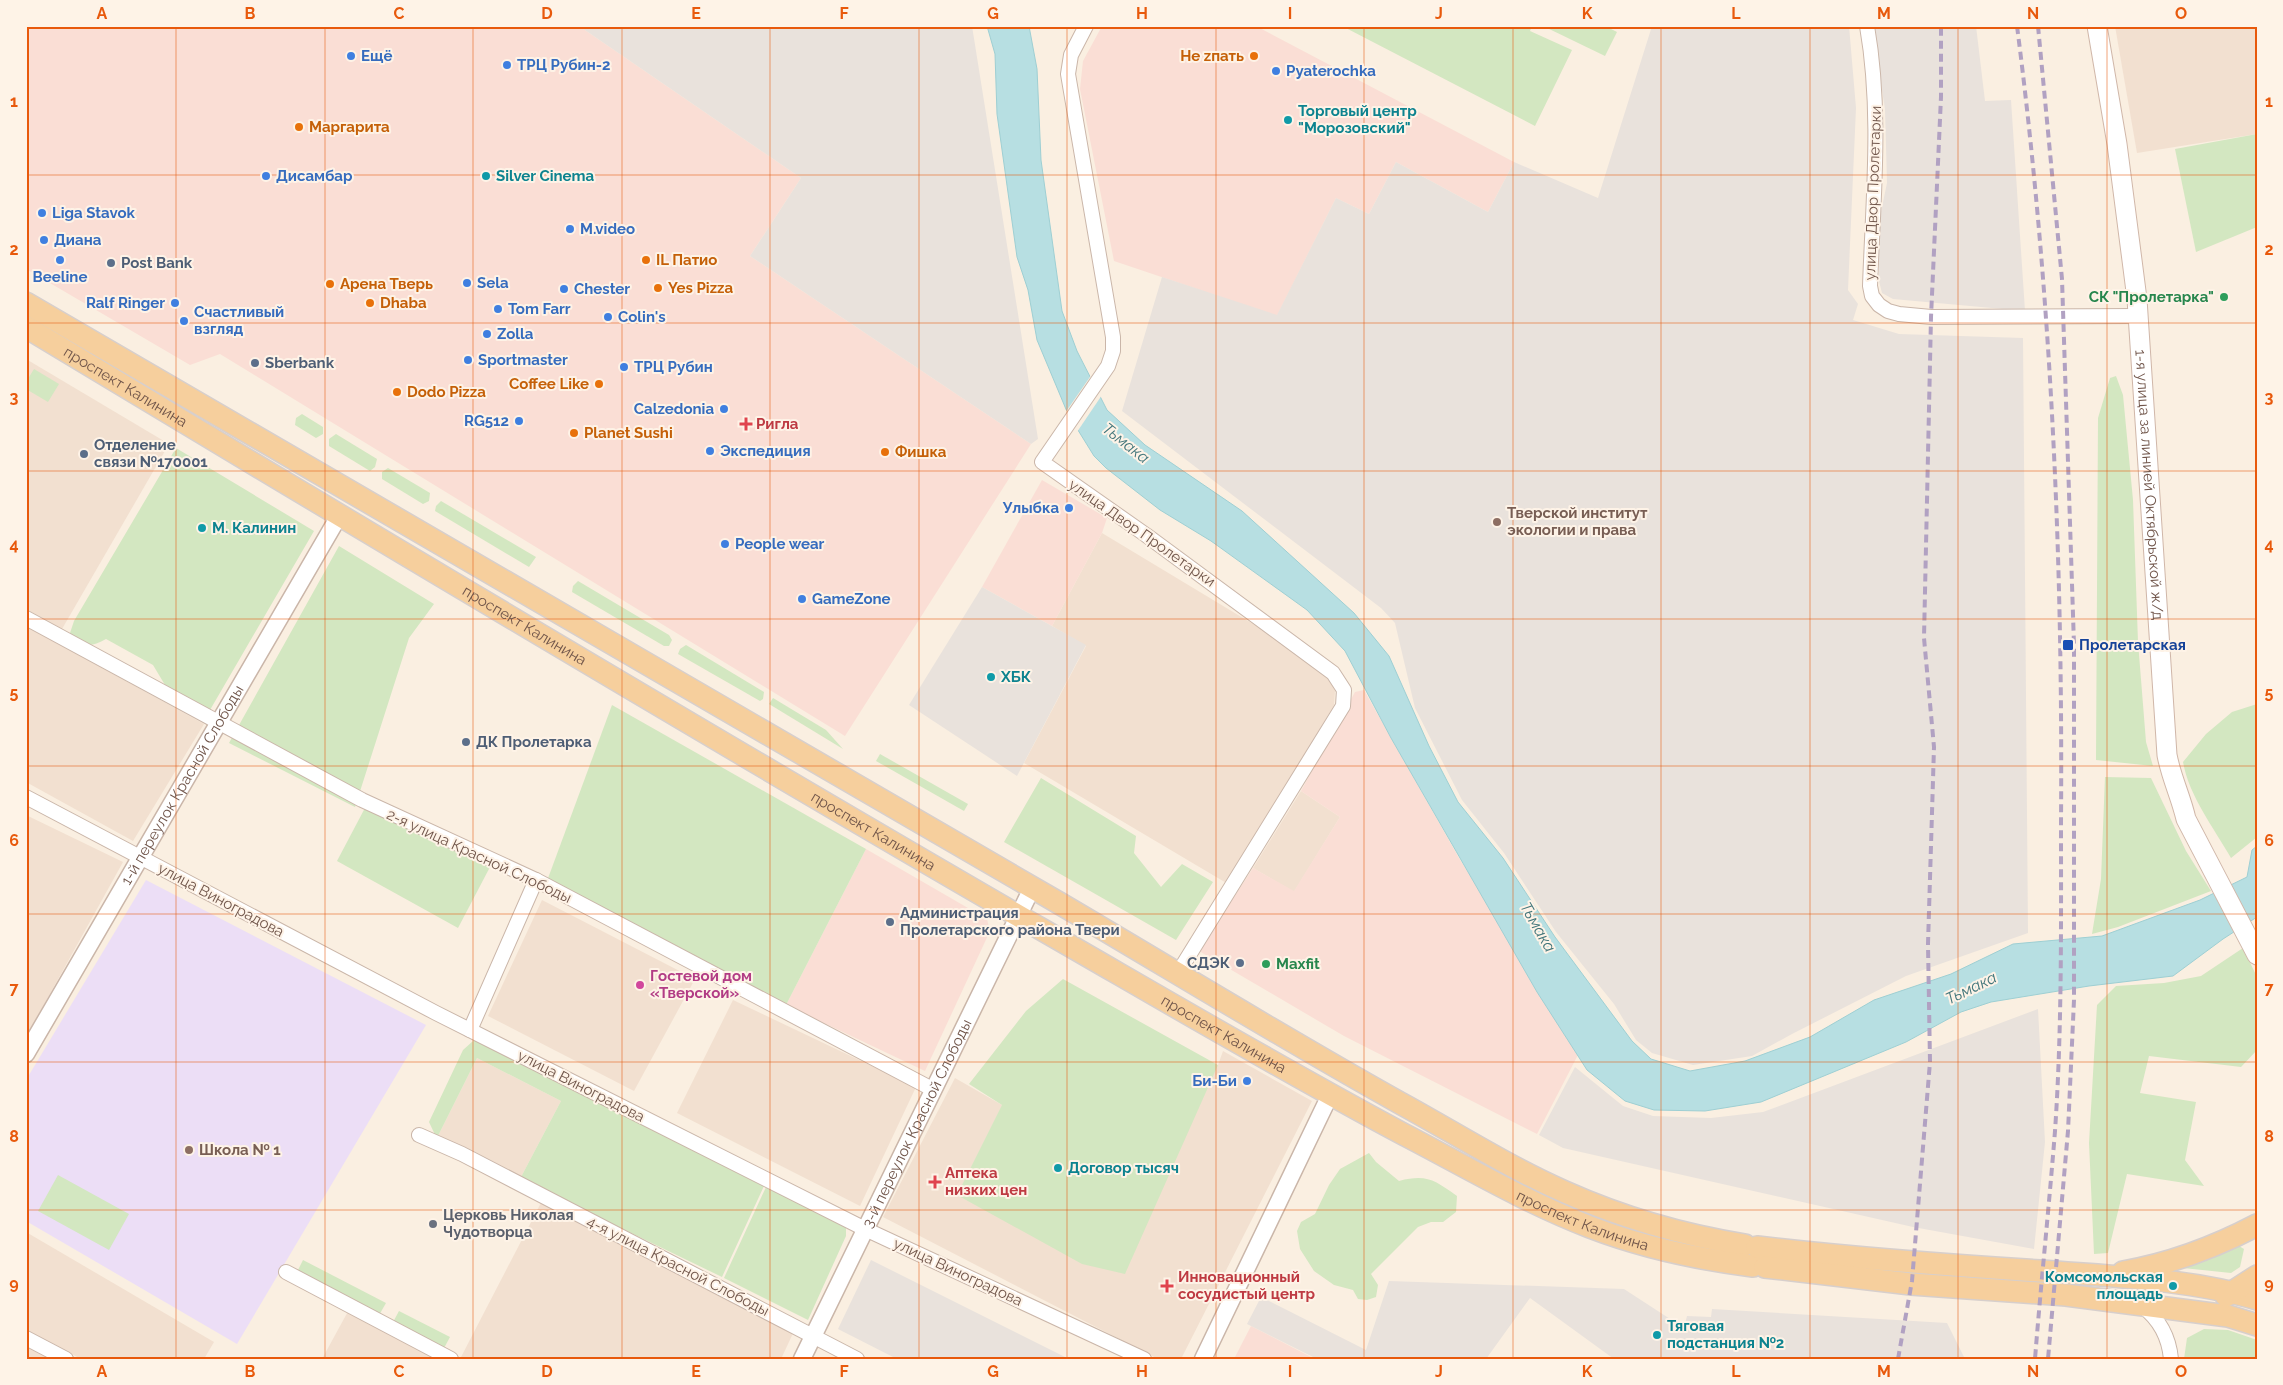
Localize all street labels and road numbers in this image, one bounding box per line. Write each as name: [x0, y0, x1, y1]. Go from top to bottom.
street label: улица Двор Пролетарки: [1861, 105, 1885, 281]
street label: проспект Калинина: [60, 343, 190, 431]
street label: 1-я улица за линией Октябрьской ж/д: [2131, 349, 2167, 621]
street label: улица Двор Пролетарки: [1065, 475, 1219, 591]
street label: проспект Калинина: [459, 582, 590, 669]
street label: 1-й переулок Красной Слободы: [117, 682, 248, 888]
street label: проспект Калинина: [808, 788, 939, 875]
street label: 2-я улица Красной Слободы: [384, 805, 574, 907]
street label: улица Виноградова: [155, 859, 287, 941]
street label: проспект Калинина: [1158, 991, 1289, 1077]
street label: 3-й переулок Красной Слободы: [858, 1016, 976, 1231]
street label: улица Виноградова: [514, 1046, 648, 1126]
street label: проспект Калинина: [1513, 1186, 1651, 1255]
street label: 4-я улица Красной Слободы: [584, 1212, 772, 1320]
street label: улица Виноградова: [891, 1234, 1025, 1310]

